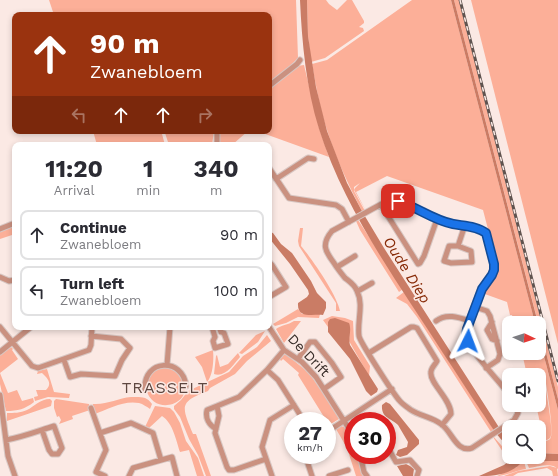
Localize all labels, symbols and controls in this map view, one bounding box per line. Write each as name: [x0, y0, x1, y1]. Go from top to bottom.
text: 90 m: [90, 27, 160, 60]
icon: ahead: [24, 28, 76, 80]
text: Zwanebloem: [90, 61, 203, 82]
icon: left: [68, 104, 90, 126]
icon: ahead: [110, 104, 132, 126]
icon: ahead: [152, 104, 174, 126]
icon: right: [194, 104, 216, 126]
text: 11:20: [45, 155, 103, 183]
text: 1: [143, 155, 153, 183]
text: 340: [194, 155, 239, 183]
text: Arrival: [54, 183, 94, 198]
text: min: [136, 183, 160, 198]
text: m: [210, 183, 222, 198]
pin: [381, 184, 415, 218]
icon: arrive: [387, 190, 409, 212]
text: Continue: [60, 219, 127, 237]
icon: ahead: [26, 224, 48, 246]
text: 90 m: [220, 226, 258, 244]
water label: Oude Diep: [379, 233, 435, 307]
text: Zwanebloem: [60, 237, 141, 252]
text: Turn left: [60, 275, 124, 293]
icon: left: [26, 280, 48, 302]
text: 100 m: [214, 282, 258, 300]
text: Zwanebloem: [60, 293, 141, 308]
north arrow: [502, 316, 546, 360]
map controls: [502, 316, 546, 464]
position arrow: [447, 320, 489, 362]
street label: De Drift: [285, 330, 333, 380]
button: sound: [502, 368, 546, 412]
district label: TRASSELT: [122, 378, 208, 397]
speed limit sign: 30: [344, 412, 396, 464]
button: search: [502, 420, 546, 464]
text: 27: [298, 421, 322, 445]
text: km/h: [297, 442, 323, 453]

